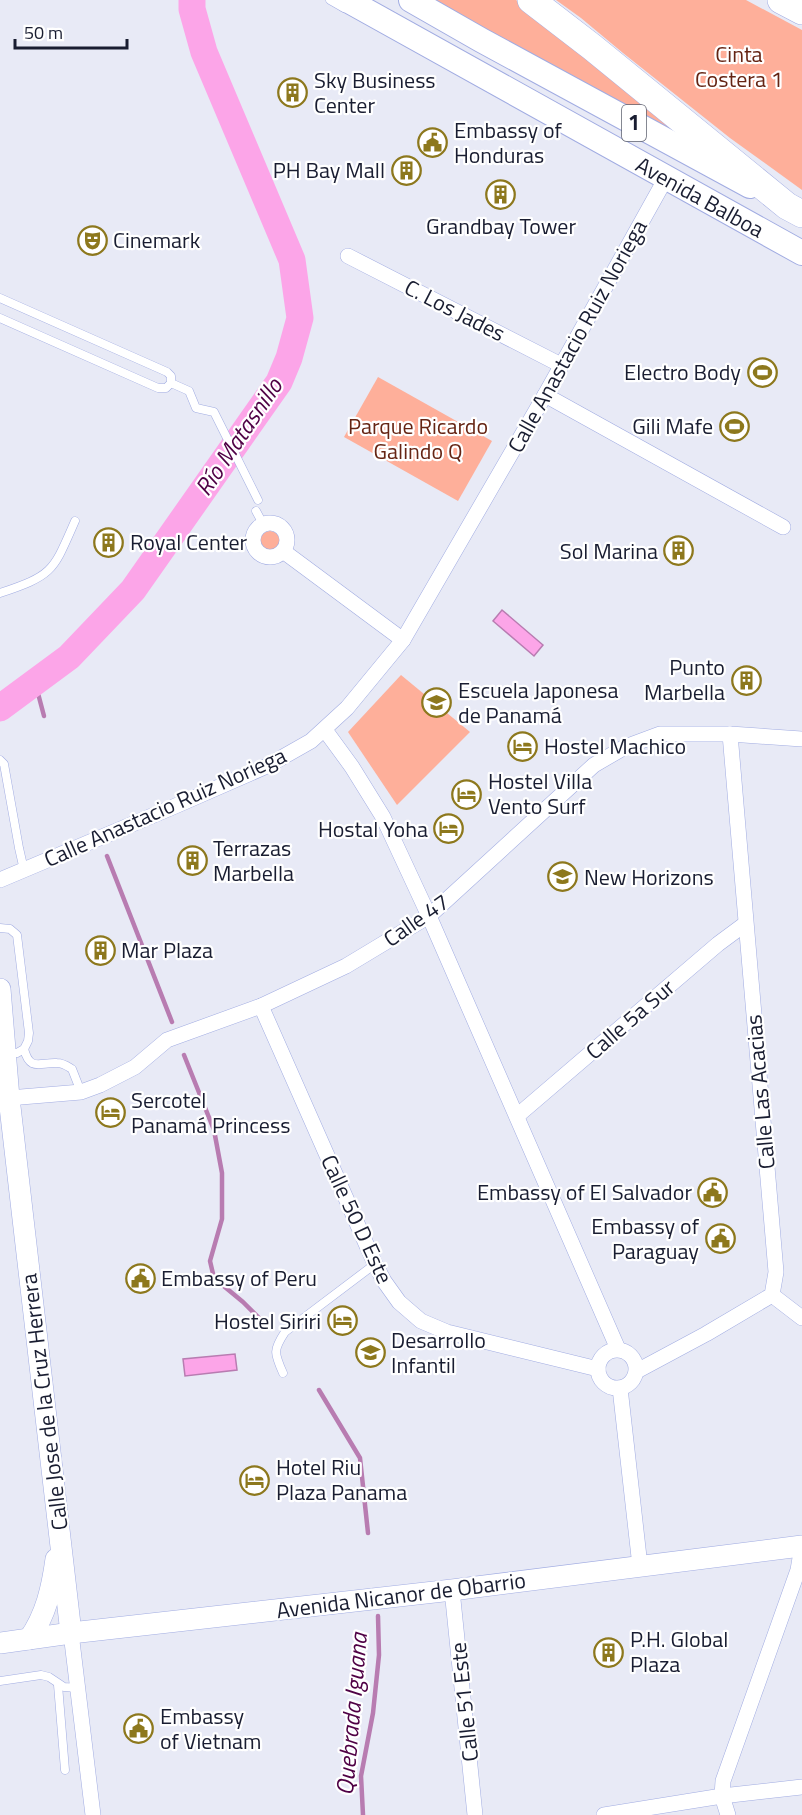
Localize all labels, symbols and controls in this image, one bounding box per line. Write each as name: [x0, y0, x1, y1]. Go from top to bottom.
scale bar: [15, 12, 128, 50]
text: 50 m: [24, 19, 63, 46]
park label: Cinta Costera 1: [695, 37, 783, 96]
place label: Sky Business Center: [314, 63, 436, 122]
building icon: Sky Business Center: [277, 77, 309, 109]
road number: 1: [622, 105, 646, 141]
place label: Embassy of Honduras: [454, 113, 563, 172]
public building icon: Embassy of Honduras: [417, 127, 449, 159]
street label: Avenida Balboa: [630, 148, 770, 246]
place label: PH Bay Mall: [273, 153, 385, 187]
building icon: PH Bay Mall: [390, 154, 422, 186]
building icon: Grandbay Tower: [485, 178, 517, 210]
place label: Grandbay Tower: [426, 209, 576, 243]
street label: Calle Anastacio Ruiz Noriega: [499, 213, 655, 459]
place label: Cinemark: [113, 223, 201, 257]
theatre icon: Cinemark: [76, 224, 108, 256]
street label: C. Los Jades: [399, 270, 511, 350]
place label: Electro Body: [624, 355, 741, 389]
sports icon: Electro Body: [746, 356, 778, 388]
water label: Río Matasnillo: [185, 369, 292, 503]
park label: Parque Ricardo Galindo Q: [348, 409, 488, 468]
place label: Gili Mafe: [632, 409, 713, 443]
sports icon: Gili Mafe: [718, 410, 750, 442]
place label: Royal Center: [130, 525, 248, 559]
building icon: Royal Center: [93, 526, 125, 558]
place label: Sol Marina: [560, 534, 658, 568]
building icon: Sol Marina: [663, 535, 695, 567]
place label: Punto Marbella: [644, 650, 725, 709]
building icon: Punto Marbella: [730, 664, 762, 696]
place label: Escuela Japonesa de Panamá: [458, 673, 619, 732]
school or university icon: Escuela Japonesa de Panamá: [421, 687, 453, 719]
place label: Hostel Machico: [544, 729, 686, 763]
hotel icon: Hostel Machico: [507, 730, 539, 762]
street label: Calle Anastacio Ruiz Noriega: [38, 738, 292, 876]
place label: Hostel Villa Vento Surf: [488, 764, 592, 823]
hotel icon: Hostel Villa Vento Surf: [451, 778, 483, 810]
place label: Hostal Yoha: [318, 812, 428, 846]
hotel icon: Hostal Yoha: [433, 813, 465, 845]
place label: Terrazas Marbella: [213, 831, 294, 890]
building icon: Terrazas Marbella: [176, 845, 208, 877]
place label: New Horizons: [584, 860, 714, 894]
school or university icon: New Horizons: [547, 861, 579, 893]
street label: Calle 47: [376, 885, 456, 955]
place label: Mar Plaza: [121, 933, 213, 967]
building icon: Mar Plaza: [84, 934, 116, 966]
street label: Calle 5a Sur: [578, 970, 682, 1067]
street label: Calle Las Acacias: [736, 1013, 784, 1171]
place label: Sercotel Panamá Princess: [131, 1083, 290, 1142]
hotel icon: Sercotel Panamá Princess: [94, 1097, 126, 1129]
street label: Calle 50 D Este: [312, 1149, 402, 1289]
place label: Embassy of El Salvador: [477, 1175, 692, 1209]
public building icon: Embassy of El Salvador: [697, 1176, 729, 1208]
place label: Embassy of Paraguay: [591, 1209, 700, 1268]
public building icon: Embassy of Paraguay: [704, 1223, 736, 1255]
place label: Embassy of Peru: [161, 1261, 317, 1295]
public building icon: Embassy of Peru: [124, 1262, 156, 1294]
street label: Calle Jose de la Cruz Herrera: [11, 1272, 77, 1532]
place label: Hostel Siriri: [214, 1304, 321, 1338]
hotel icon: Hostel Siriri: [326, 1305, 358, 1337]
place label: Desarrollo Infantil: [391, 1323, 486, 1382]
school or university icon: Desarrollo Infantil: [354, 1337, 386, 1369]
place label: Hotel Riu Plaza Panama: [276, 1450, 407, 1509]
hotel icon: Hotel Riu Plaza Panama: [239, 1464, 271, 1496]
street label: Avenida Nicanor de Obarrio: [274, 1563, 528, 1627]
place label: P.H. Global Plaza: [630, 1622, 728, 1681]
water label: Quebrada Iguana: [326, 1629, 376, 1797]
building icon: P.H. Global Plaza: [593, 1636, 625, 1668]
street label: Calle 51 Este: [441, 1641, 487, 1763]
place label: Embassy of Vietnam: [160, 1699, 261, 1758]
public building icon: Embassy of Vietnam: [123, 1713, 155, 1745]

